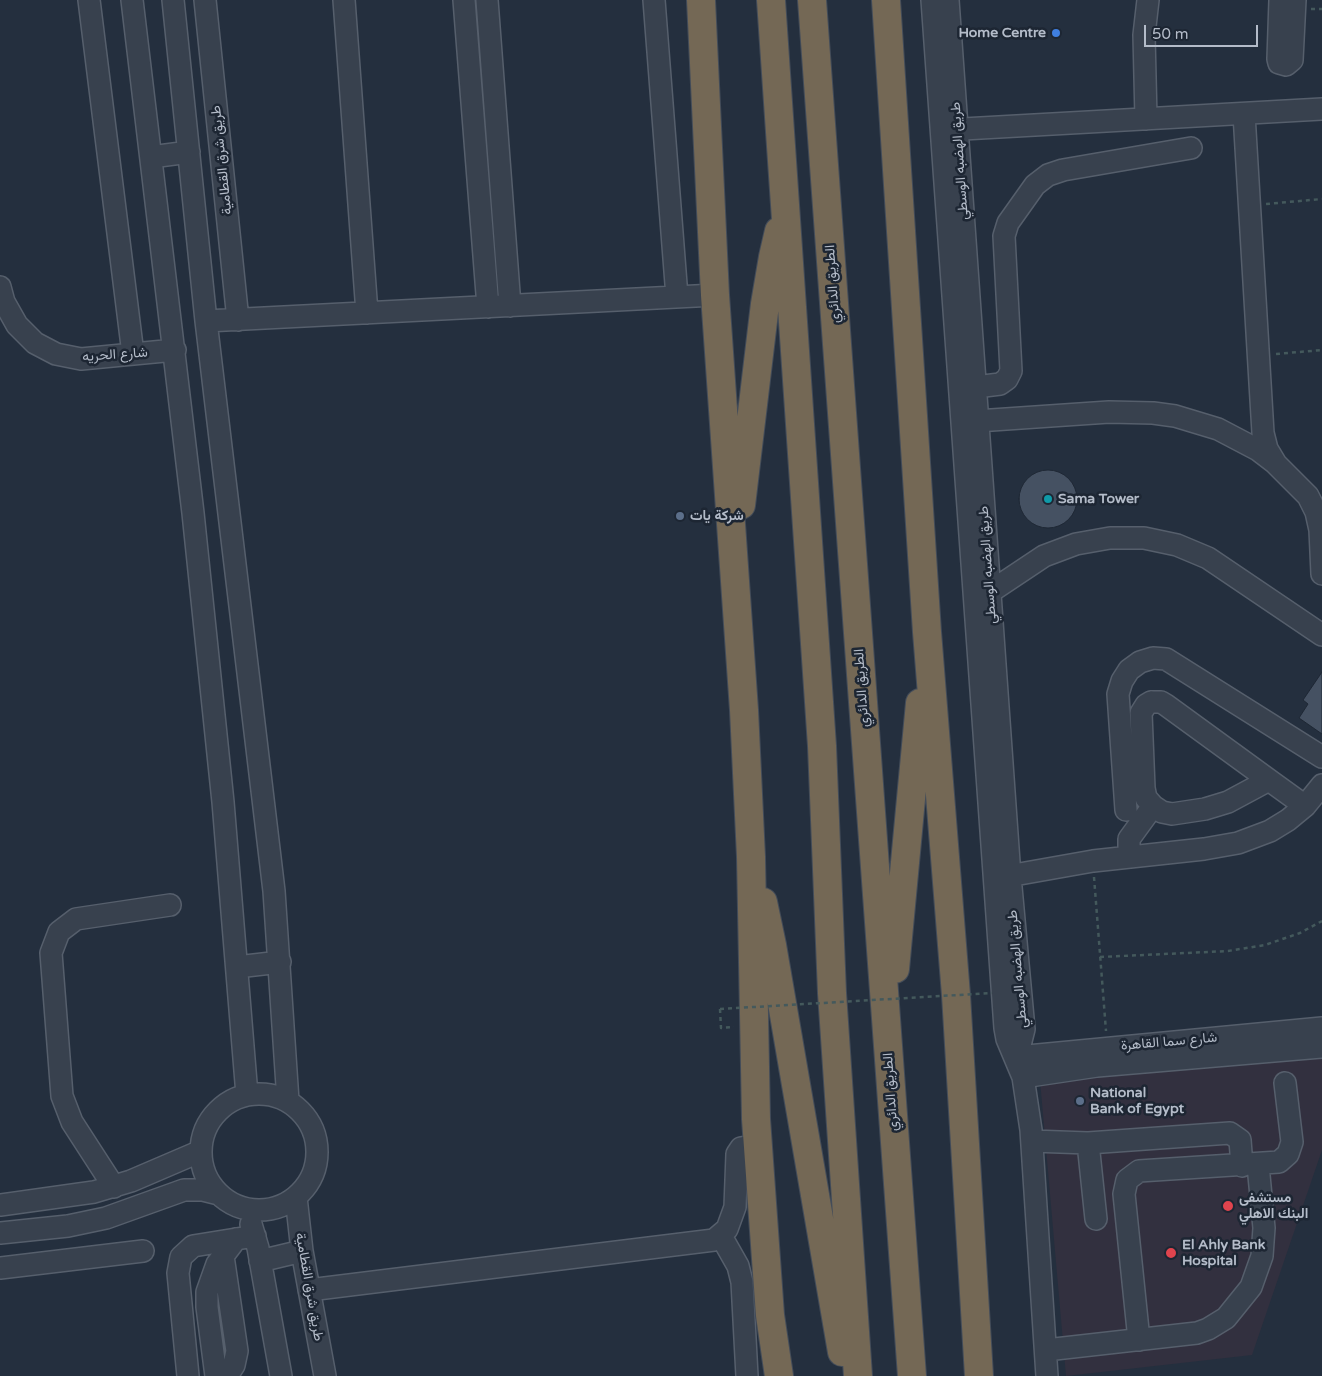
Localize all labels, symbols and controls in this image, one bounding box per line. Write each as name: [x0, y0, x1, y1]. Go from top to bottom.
scale bar: [1147, 15, 1261, 47]
place label: Home Centre: [958, 25, 1046, 41]
text: 50 m: [1152, 25, 1189, 43]
marker: Home Centre: [1050, 27, 1062, 39]
street label: طريق الهضبه الوسطي: [947, 101, 973, 221]
street label: طريق شرق القطامية: [208, 104, 236, 216]
street label: الطريق الدائري: [822, 244, 844, 324]
street label: شارع الحريه: [82, 344, 148, 366]
place label: Sama Tower: [1058, 491, 1139, 507]
marker: Sama Tower: [1042, 493, 1054, 505]
street label: طريق الهضبه الوسطي: [975, 505, 1001, 625]
place label: شركة يات: [690, 508, 744, 524]
marker: شركة يات: [674, 510, 686, 522]
street label: الطريق الدائري: [851, 648, 873, 728]
street label: طريق الهضبه الوسطي: [1004, 909, 1032, 1029]
street label: شارع سما القاهرة: [1120, 1029, 1218, 1055]
street label: الطريق الدائري: [880, 1052, 902, 1132]
place label: National Bank of Egypt: [1090, 1085, 1184, 1118]
marker: National Bank of Egypt: [1074, 1095, 1086, 1107]
place label: مستشفى البنك الاهلي: [1239, 1190, 1308, 1222]
marker: مستشفى البنك الاهلي: [1221, 1199, 1235, 1213]
street label: طريق شرق القطامية: [291, 1231, 327, 1343]
place label: El Ahly Bank Hospital: [1182, 1237, 1265, 1270]
marker: El Ahly Bank Hospital: [1164, 1246, 1178, 1260]

